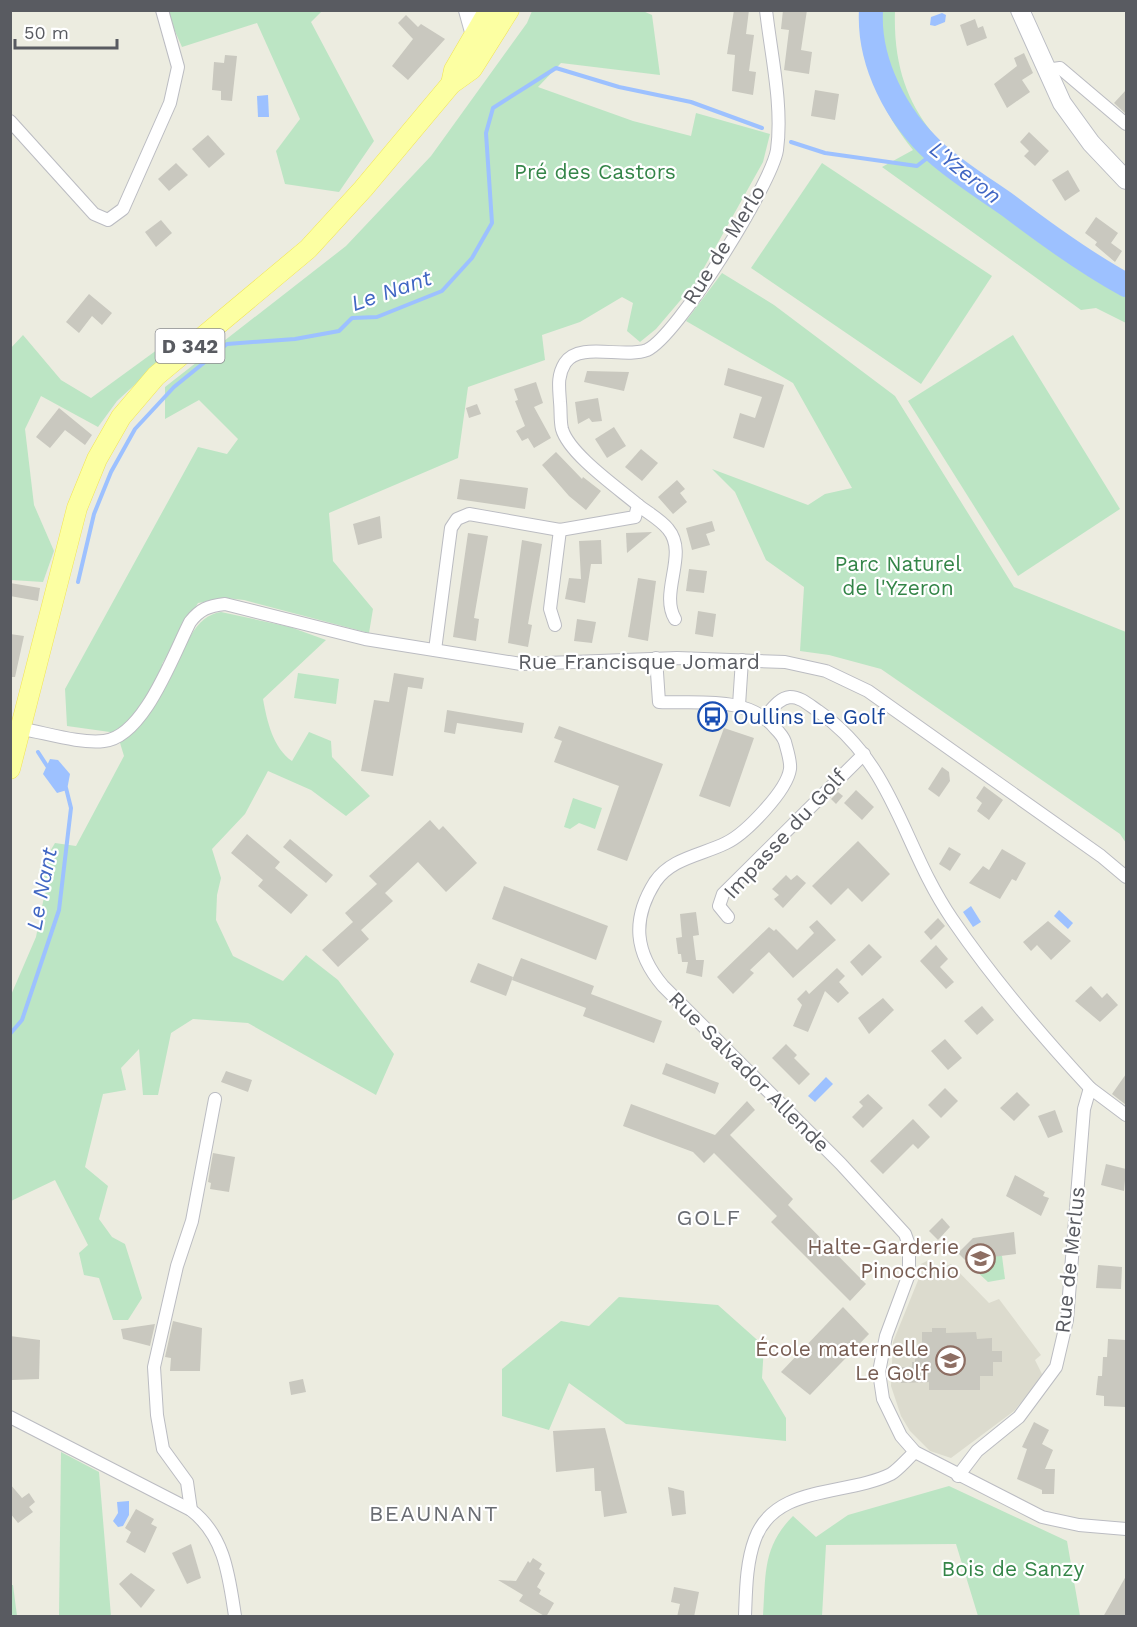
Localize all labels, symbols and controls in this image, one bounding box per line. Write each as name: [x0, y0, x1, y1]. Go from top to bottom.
scale bar: [15, 12, 117, 50]
text: 50 m: [24, 22, 69, 43]
water label: L'Yzeron: [925, 136, 1006, 209]
park label: Pré des Castors: [514, 159, 676, 184]
street label: Rue de Merlo: [677, 180, 770, 309]
water label: Le Nant: [348, 265, 436, 316]
road number: D 342: [156, 329, 225, 363]
park label: Parc Naturel de l'Yzeron: [834, 551, 962, 600]
street label: Rue Francisque Jomard: [518, 649, 760, 674]
bus stop icon: Oullins Le Golf: [696, 701, 728, 733]
place label: Oullins Le Golf: [733, 704, 885, 729]
street label: Impasse du Golf: [718, 764, 851, 904]
water label: Le Nant: [21, 845, 62, 932]
street label: Rue Salvador Allende: [664, 986, 835, 1157]
street label: Rue de Merlus: [1049, 1185, 1090, 1335]
district label: GOLF: [677, 1205, 741, 1230]
place label: Halte-Garderie Pinocchio: [807, 1234, 959, 1283]
school or university icon: Halte-Garderie Pinocchio: [964, 1243, 996, 1275]
place label: École maternelle Le Golf: [755, 1336, 929, 1385]
school or university icon: École maternelle Le Golf: [934, 1345, 966, 1377]
district label: BEAUNANT: [369, 1501, 499, 1526]
park label: Bois de Sanzy: [942, 1556, 1085, 1581]

